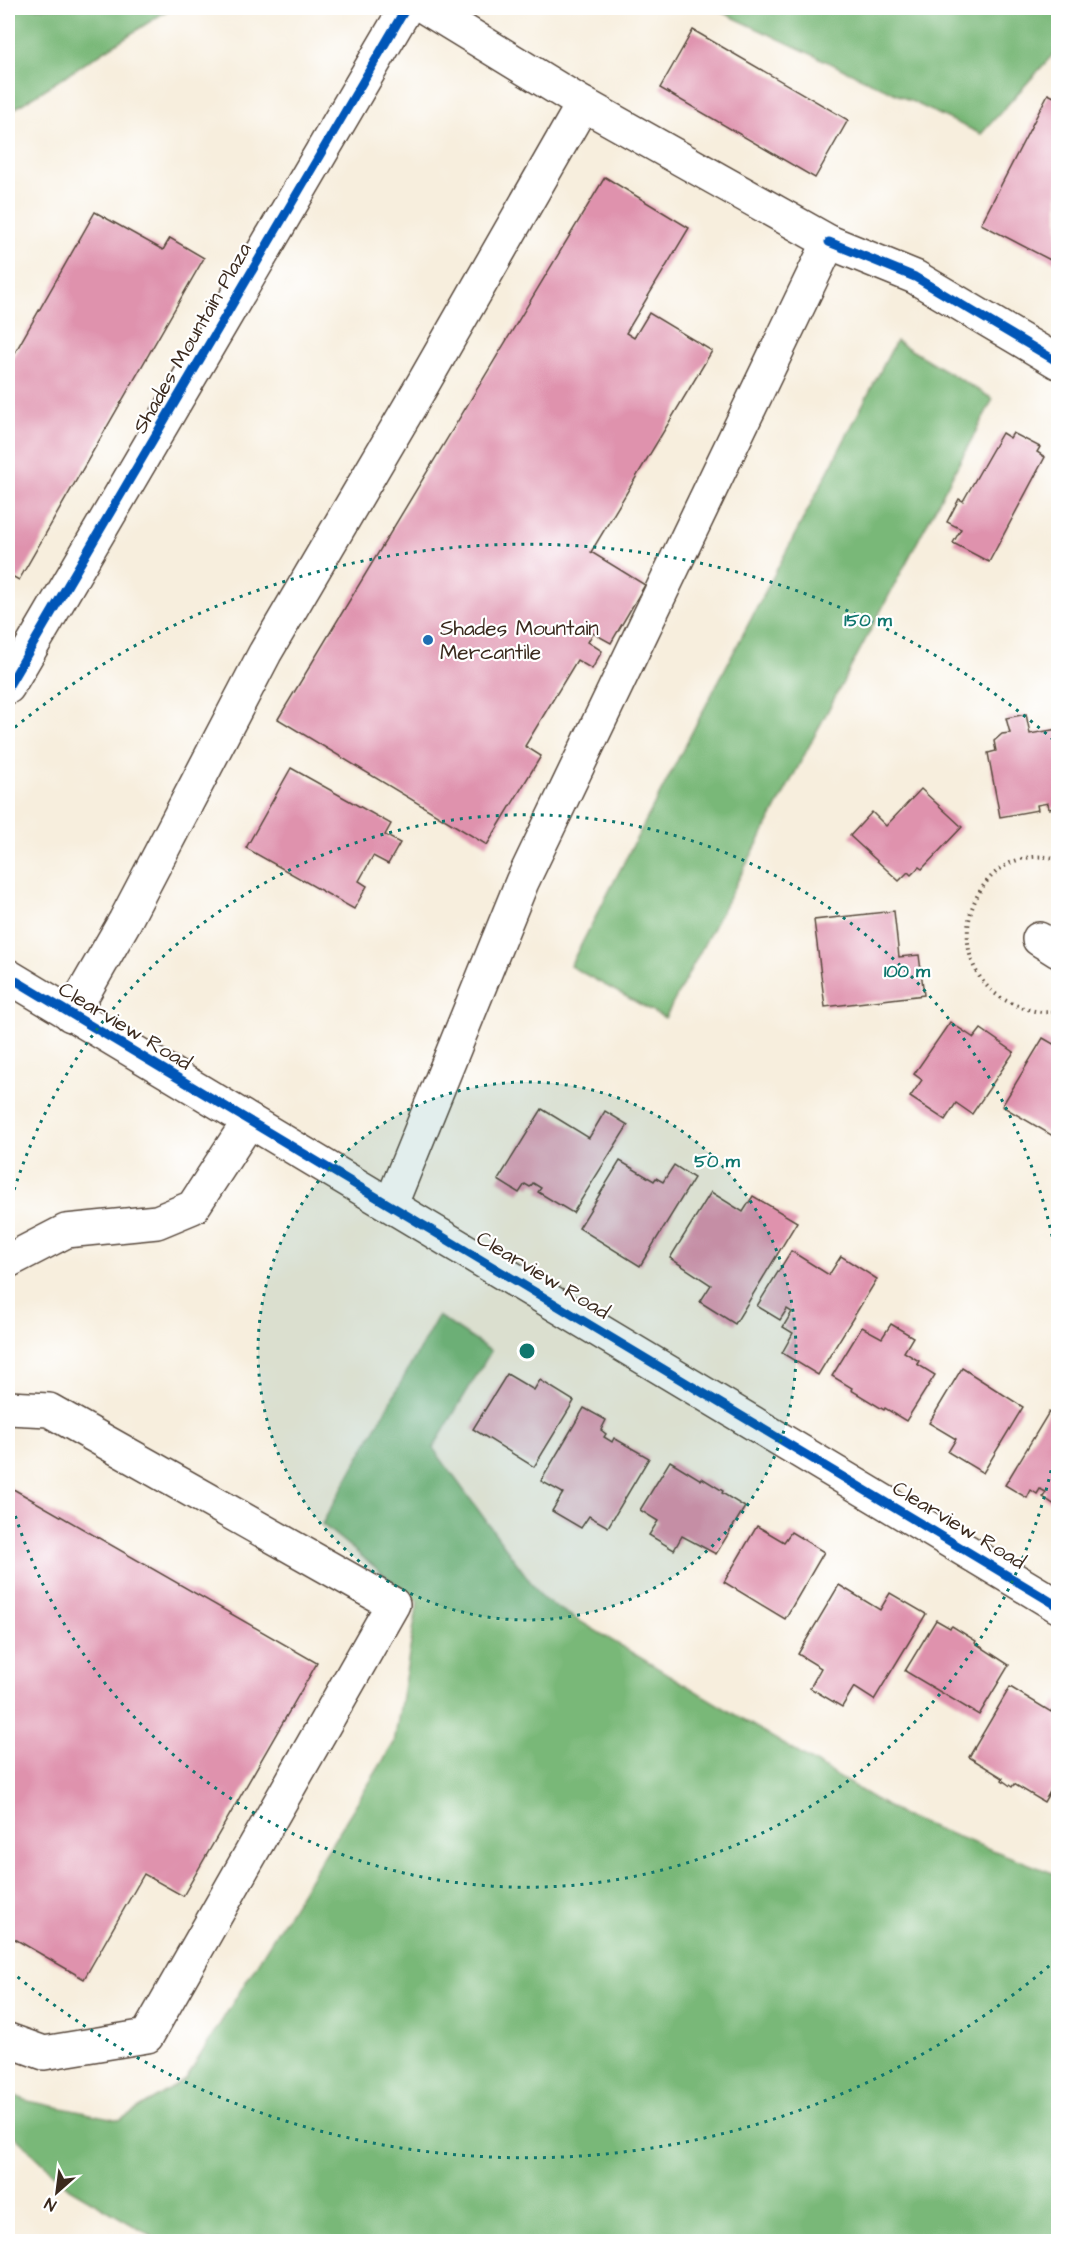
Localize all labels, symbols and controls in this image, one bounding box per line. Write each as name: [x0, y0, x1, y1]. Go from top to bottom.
street label: Shades Mountain Plaza: [126, 237, 259, 439]
text: 150 m: [844, 608, 893, 633]
place label: Shades Mountain Mercantile: [440, 614, 599, 667]
marker: Shades Mountain Mercantile: [421, 633, 435, 647]
text: 100 m: [884, 959, 931, 984]
street label: Clearview Road: [53, 975, 197, 1077]
text: 50 m: [694, 1149, 741, 1174]
street label: Clearview Road: [471, 1224, 615, 1326]
centre of rings: [517, 1341, 537, 1361]
street label: Clearview Road: [887, 1474, 1031, 1576]
north arrow: [27, 2162, 87, 2222]
text: N: [41, 2192, 60, 2216]

